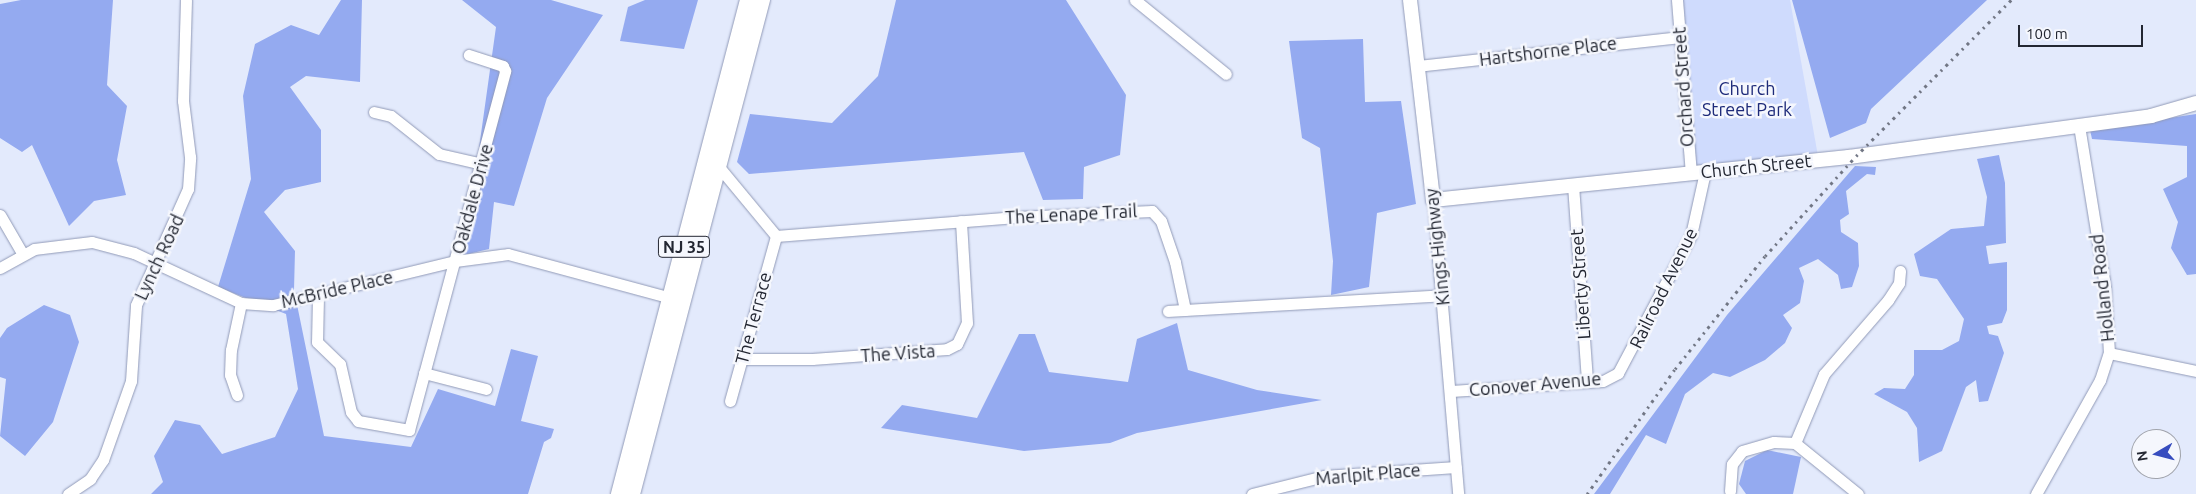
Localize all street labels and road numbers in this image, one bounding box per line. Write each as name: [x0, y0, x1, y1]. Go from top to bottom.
street label: Orchard Street: [1668, 26, 1698, 148]
street label: Hartshorne Place: [1478, 32, 1618, 70]
street label: Oakdale Drive: [447, 142, 497, 256]
street label: Church Street: [1699, 149, 1813, 183]
street label: Kings Highway: [1420, 187, 1454, 307]
street label: The Lenape Trail: [1004, 200, 1138, 228]
street label: Lynch Road: [130, 211, 188, 303]
street label: Railroad Avenue: [1624, 224, 1702, 352]
street label: Liberty Street: [1565, 228, 1595, 340]
road number: NJ 35: [658, 233, 710, 260]
street label: Holland Road: [2086, 233, 2118, 343]
street label: McBride Place: [279, 266, 395, 312]
street label: The Terrace: [730, 270, 776, 366]
street label: The Vista: [860, 340, 936, 366]
street label: Conover Avenue: [1468, 367, 1602, 401]
street label: Marlpit Place: [1314, 459, 1422, 489]

